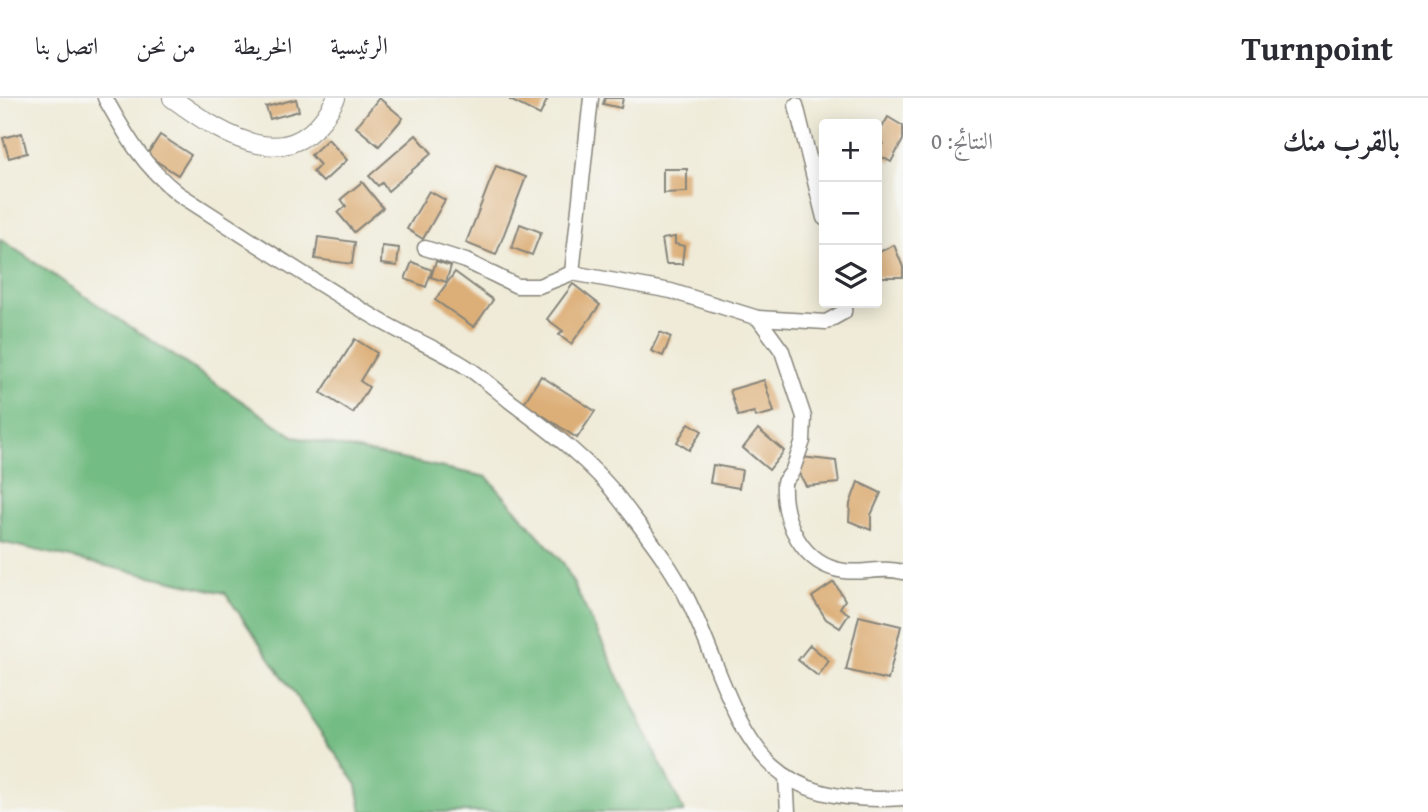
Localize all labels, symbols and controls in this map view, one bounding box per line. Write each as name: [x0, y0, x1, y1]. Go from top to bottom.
text: Turnpoint: [1241, 24, 1393, 72]
text: اتصل بنا: [35, 28, 98, 63]
text: من نحن: [136, 28, 196, 63]
text: الخريطة: [234, 28, 292, 63]
text: الرئيسية: [330, 28, 388, 63]
text: بالقرب منك: [1283, 118, 1400, 162]
map controls: [819, 119, 882, 308]
button: +: [819, 119, 882, 182]
text: النتائج: 0: [931, 124, 993, 157]
button: −: [819, 182, 882, 245]
button: layers: [819, 245, 882, 308]

